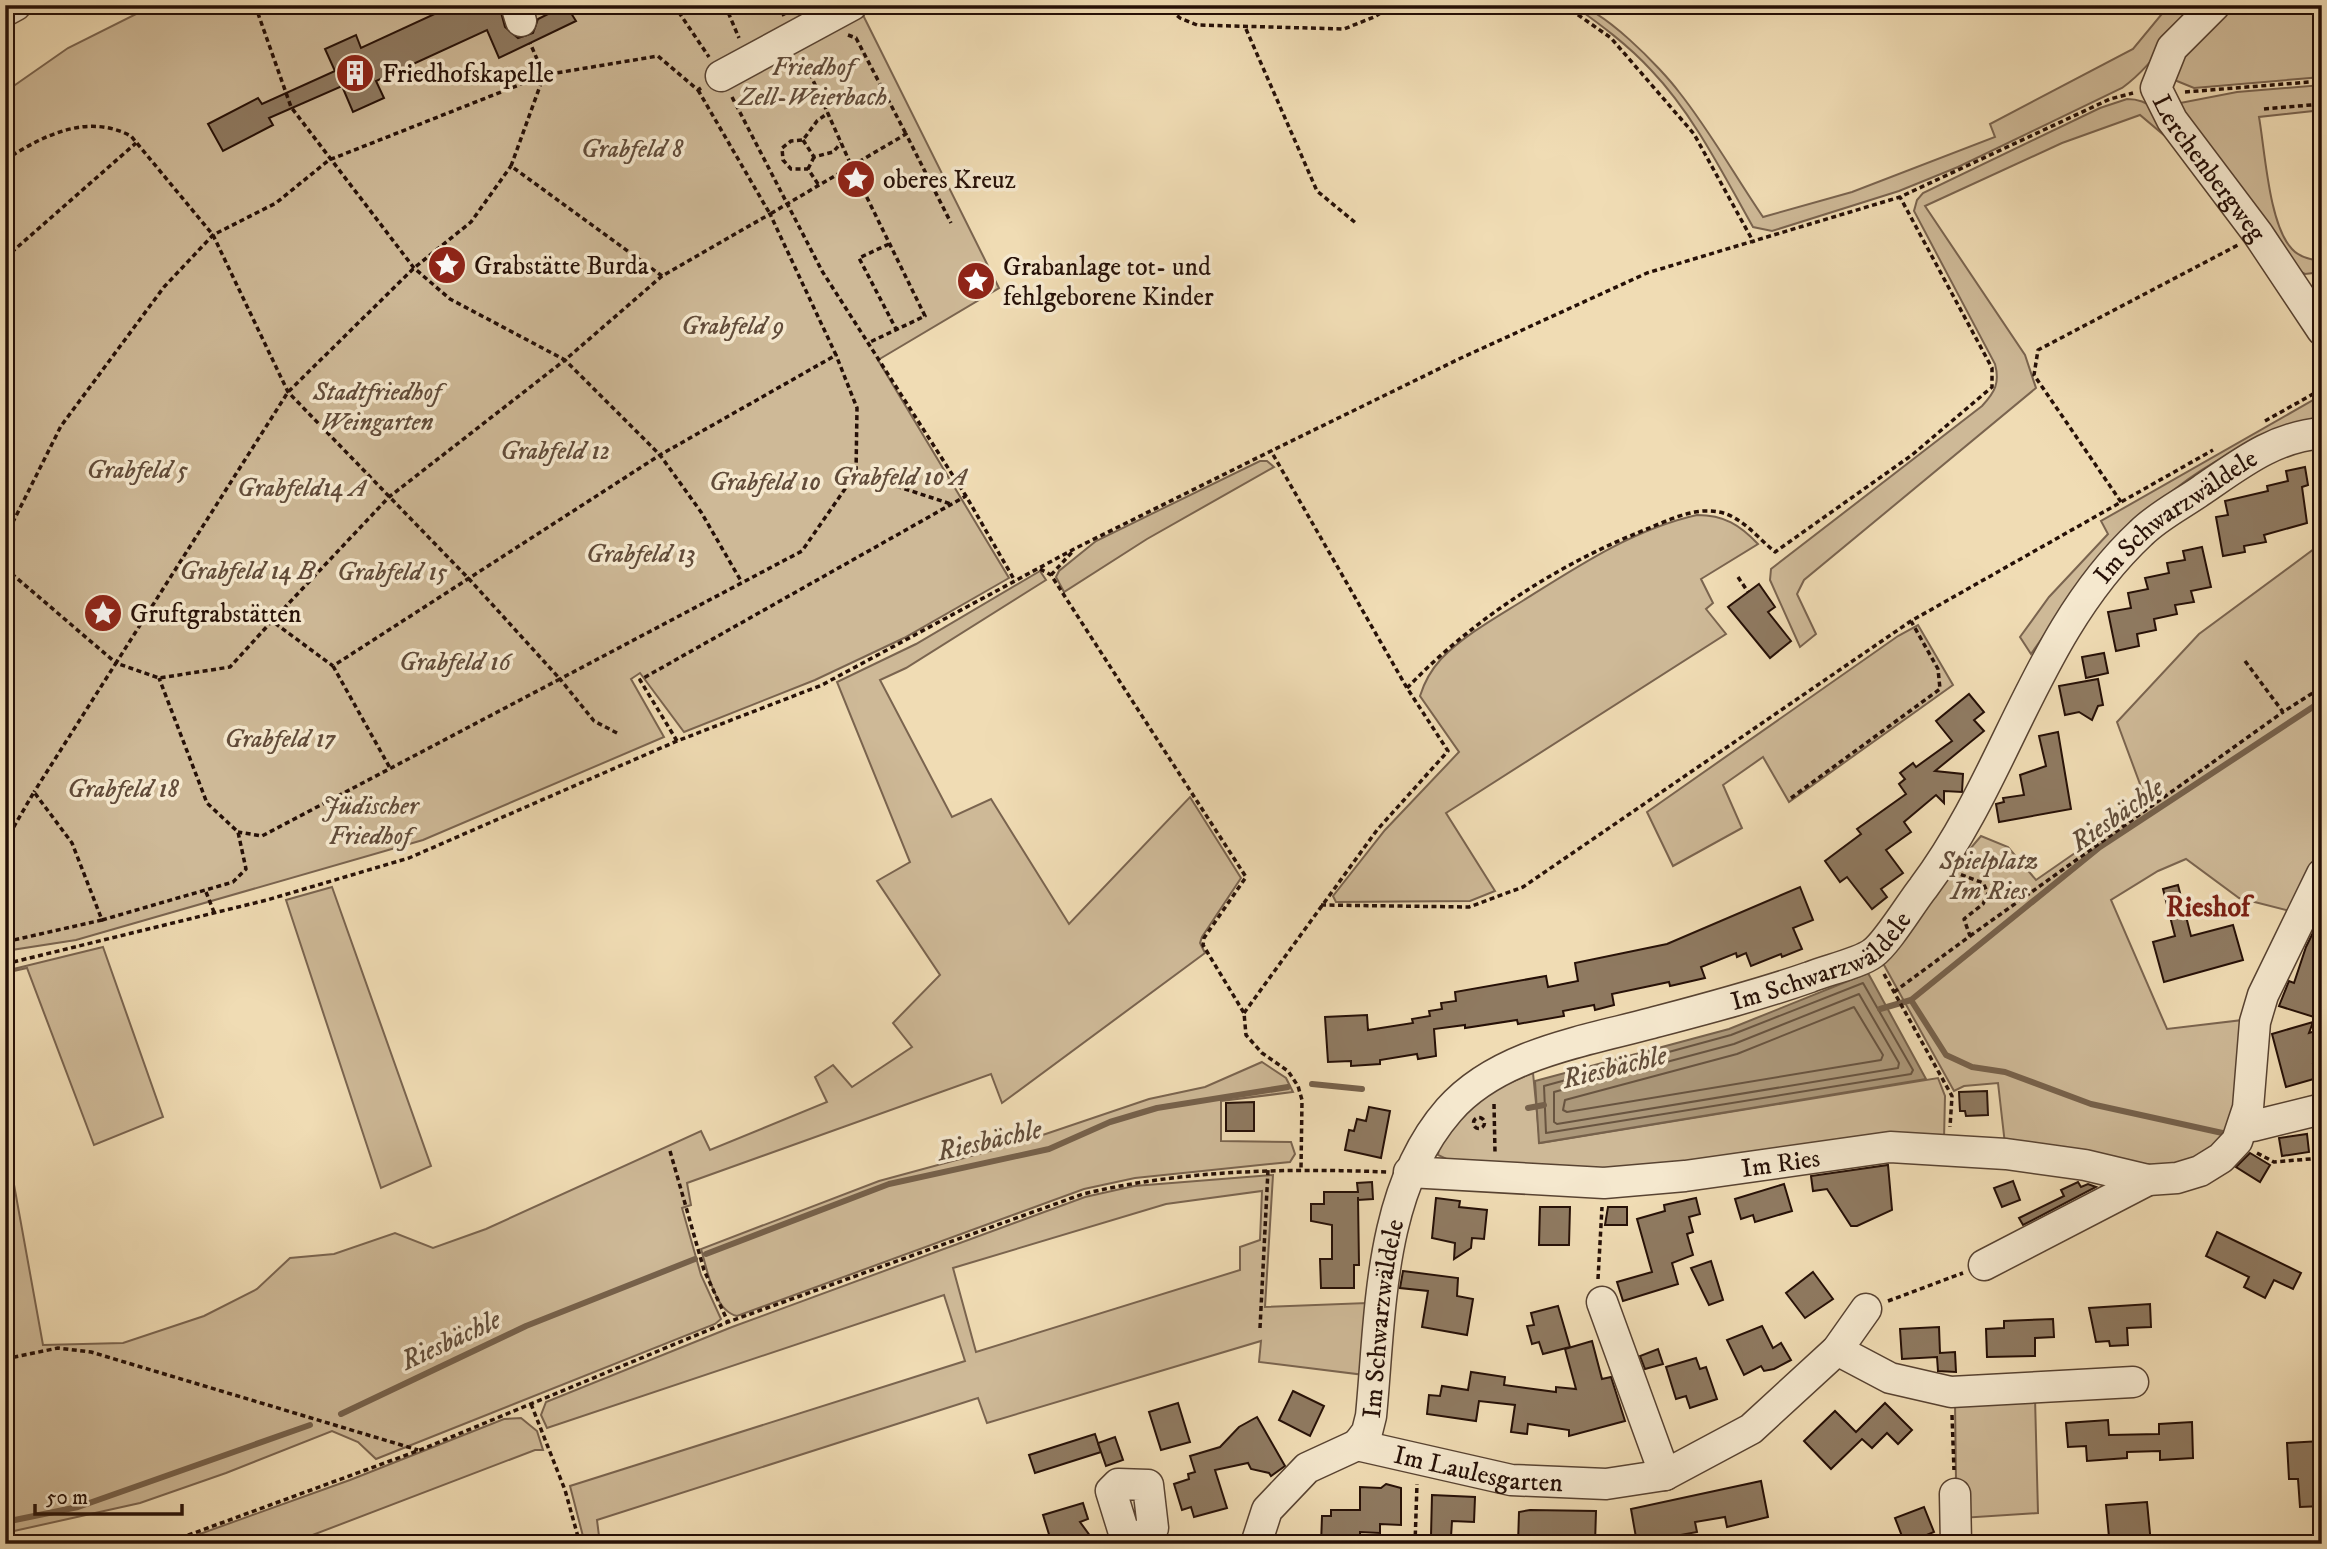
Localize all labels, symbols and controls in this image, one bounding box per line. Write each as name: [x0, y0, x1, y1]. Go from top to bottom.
park label: Friedhof Zell-Weierbach: [737, 51, 888, 114]
building icon: Friedhofskapelle: [334, 52, 376, 94]
place label: Friedhofskapelle: [382, 58, 554, 91]
street label: Lerchenbergweg: [2144, 89, 2273, 249]
park label: Grabfeld 8: [581, 133, 684, 166]
place icon: oberes Kreuz: [835, 158, 877, 200]
place label: oberes Kreuz: [883, 164, 1016, 197]
place icon: Grabstätte Burda: [426, 244, 468, 286]
place label: Grabstätte Burda: [474, 250, 649, 283]
place label: Grabanlage tot- und fehlgeborene Kinder: [1003, 251, 1214, 314]
place icon: Grabanlage tot- und fehlgeborene Kinder: [955, 260, 997, 302]
park label: Grabfeld 9: [681, 310, 785, 343]
park label: Stadtfriedhof Weingarten: [312, 376, 448, 439]
park label: Grabfeld 12: [500, 435, 610, 468]
street label: Im Schwarzwäldele: [2087, 442, 2264, 591]
park label: Grabfeld 5: [87, 454, 188, 487]
park label: Grabfeld 10 A: [832, 461, 969, 494]
park label: Grabfeld 10: [709, 466, 821, 499]
park label: Grabfeld14 A: [237, 472, 368, 505]
park label: Grabfeld 13: [586, 538, 696, 571]
park label: Grabfeld 14 B: [179, 555, 316, 588]
park label: Grabfeld 15: [337, 556, 448, 589]
place icon: Gruftgrabstätten: [82, 592, 124, 634]
place label: Gruftgrabstätten: [130, 598, 302, 631]
park label: Grabfeld 16: [399, 646, 514, 679]
park label: Grabfeld 17: [225, 723, 337, 756]
water label: Riesbächle: [2062, 769, 2172, 861]
park label: Grabfeld 18: [67, 773, 179, 806]
park label: Jüdischer Friedhof: [322, 790, 420, 853]
park label: Spielplatz Im Ries: [1938, 845, 2039, 908]
district label: Rieshof: [2166, 890, 2255, 925]
street label: Im Schwarzwäldele: [1727, 905, 1919, 1019]
water label: Riesbächle: [1557, 1037, 1672, 1098]
water label: Riesbächle: [933, 1111, 1047, 1170]
street label: Im Ries: [1739, 1142, 1822, 1186]
street label: Im Schwarzwäldele: [1356, 1216, 1412, 1420]
water label: Riesbächle: [394, 1301, 508, 1379]
street label: Im Laulesgarten: [1391, 1439, 1564, 1500]
scale bar: [35, 1472, 182, 1516]
text: 50 m: [46, 1485, 88, 1511]

